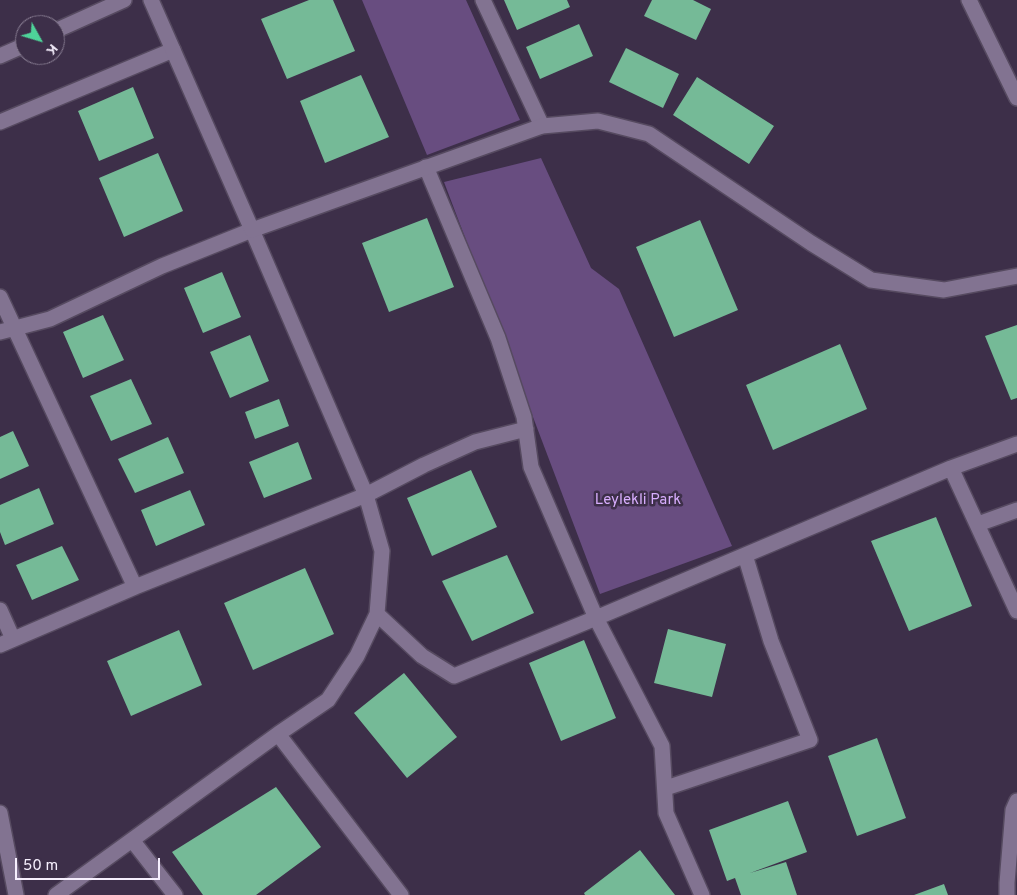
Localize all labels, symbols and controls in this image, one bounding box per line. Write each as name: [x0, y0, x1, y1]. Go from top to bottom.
north arrow: [15, 15, 65, 65]
text: K: [42, 40, 61, 58]
park label: Leylekli Park: [595, 492, 681, 510]
scale bar: [18, 848, 162, 880]
text: 50 m: [23, 857, 58, 876]

